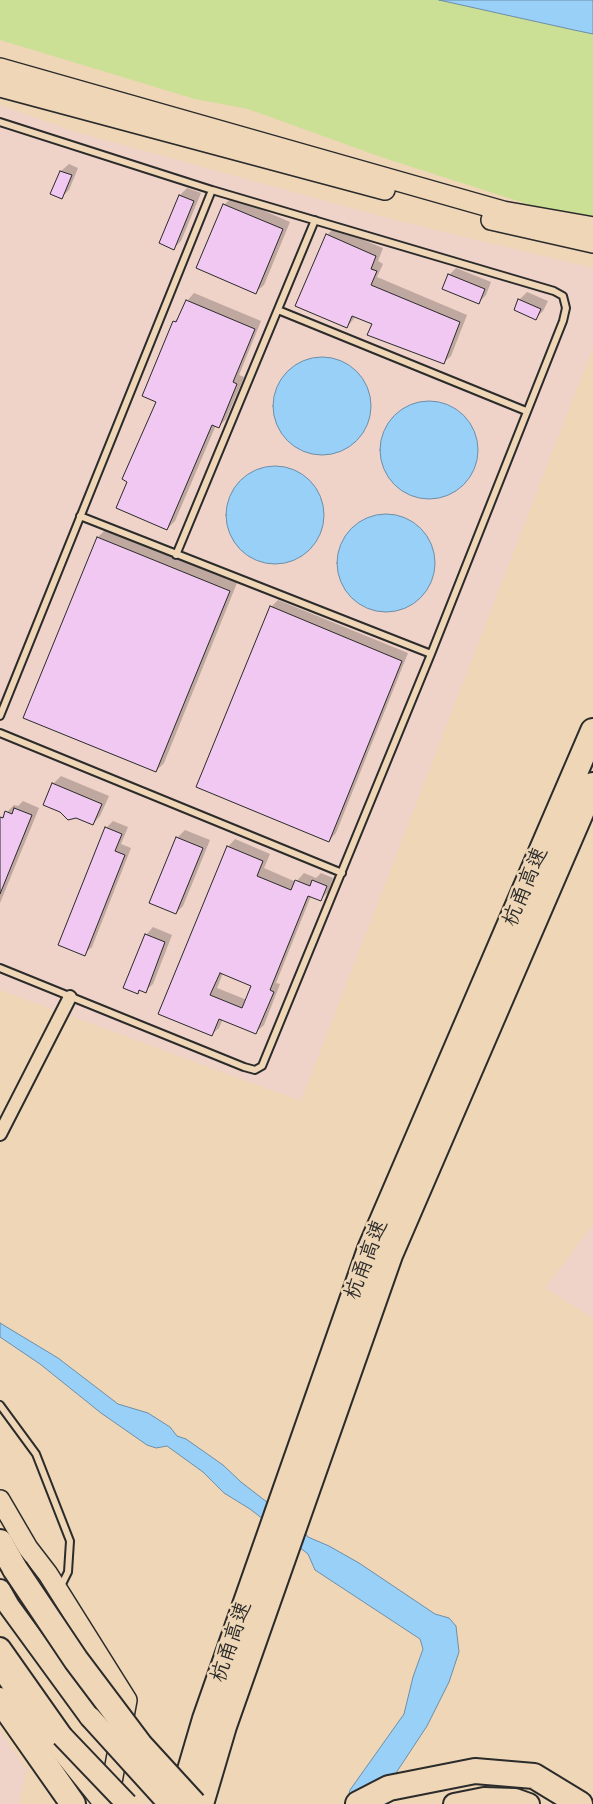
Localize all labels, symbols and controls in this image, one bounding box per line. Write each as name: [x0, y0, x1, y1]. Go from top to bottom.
street label: 杭甬高速: [498, 843, 554, 931]
street label: 杭甬高速: [340, 1216, 394, 1304]
street label: 杭甬高速: [206, 1598, 258, 1686]

